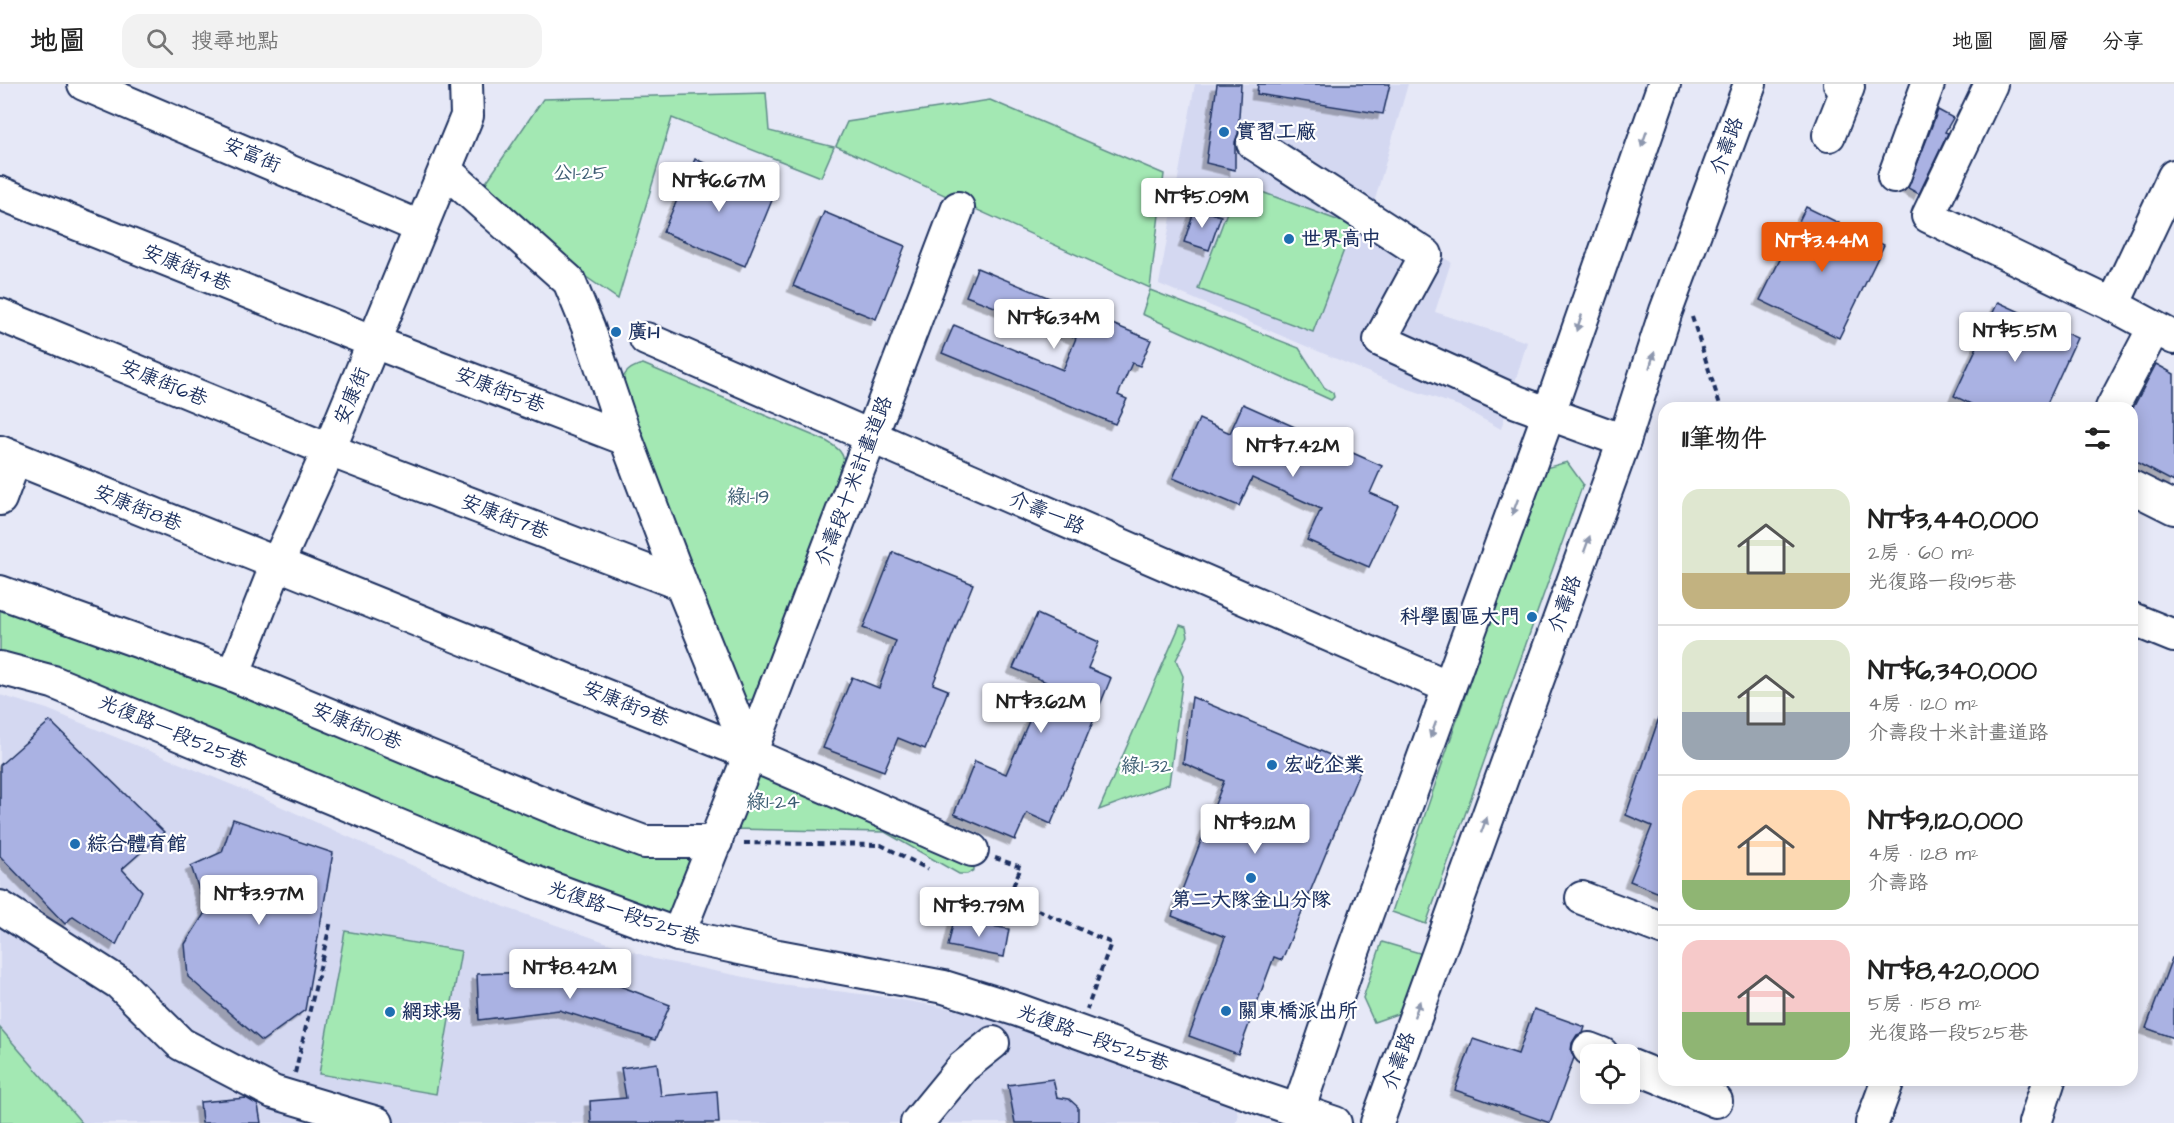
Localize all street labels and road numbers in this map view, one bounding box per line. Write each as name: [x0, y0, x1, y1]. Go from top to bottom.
street label: 介壽路: [1704, 112, 1751, 179]
street label: 安富街: [219, 130, 285, 180]
street label: 安康街4巷: [138, 237, 237, 299]
street label: 安康街6巷: [116, 353, 213, 414]
street label: 安康街5巷: [451, 360, 550, 420]
street label: 安康街: [327, 363, 377, 429]
street label: 介壽段十米計畫道路: [809, 391, 900, 570]
street label: 安康街8巷: [90, 478, 187, 539]
street label: 介壽一路: [1005, 484, 1090, 542]
street label: 安康街7巷: [457, 487, 554, 547]
street label: 介壽路: [1542, 570, 1589, 637]
street label: 安康街9巷: [578, 674, 675, 734]
street label: 光復路一段525巷: [94, 688, 253, 776]
street label: 安康街10巷: [308, 695, 407, 757]
street label: 光復路一段525巷: [544, 874, 705, 953]
street label: 光復路一段525巷: [1013, 998, 1174, 1079]
street label: 介壽路: [1376, 1027, 1423, 1094]

